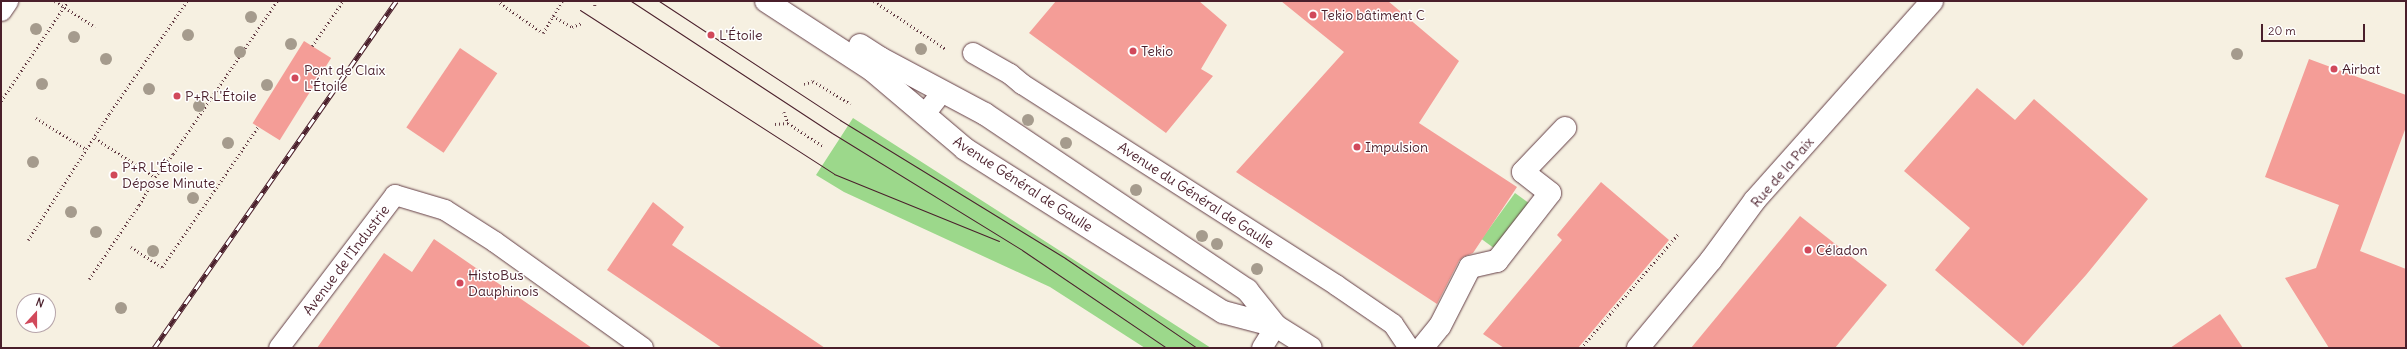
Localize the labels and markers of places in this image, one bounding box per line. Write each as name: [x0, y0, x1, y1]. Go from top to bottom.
place label: Tekio bâtiment C: [1321, 7, 1425, 23]
marker: Tekio bâtiment C: [1308, 10, 1318, 20]
place label: L'Étoile: [719, 27, 763, 43]
marker: L'Étoile: [706, 30, 716, 40]
place label: Tekio: [1141, 43, 1173, 59]
marker: Tekio: [1128, 46, 1138, 56]
place label: Airbat: [2342, 61, 2380, 77]
place label: Pont de Claix L'Étoile: [304, 62, 385, 94]
marker: Airbat: [2329, 64, 2339, 74]
marker: Pont de Claix L'Étoile: [289, 72, 301, 84]
place label: P+R L'Étoile: [185, 88, 257, 104]
marker: P+R L'Étoile: [172, 91, 182, 101]
place label: Impulsion: [1365, 139, 1428, 155]
marker: Impulsion: [1352, 142, 1362, 152]
place label: P+R L'Étoile - Dépose Minute: [122, 159, 215, 192]
marker: P+R L'Étoile - Dépose Minute: [109, 170, 119, 180]
place label: Céladon: [1816, 242, 1868, 258]
marker: Céladon: [1803, 245, 1813, 255]
place label: HistoBus Dauphinois: [468, 267, 539, 300]
marker: HistoBus Dauphinois: [455, 278, 465, 288]

